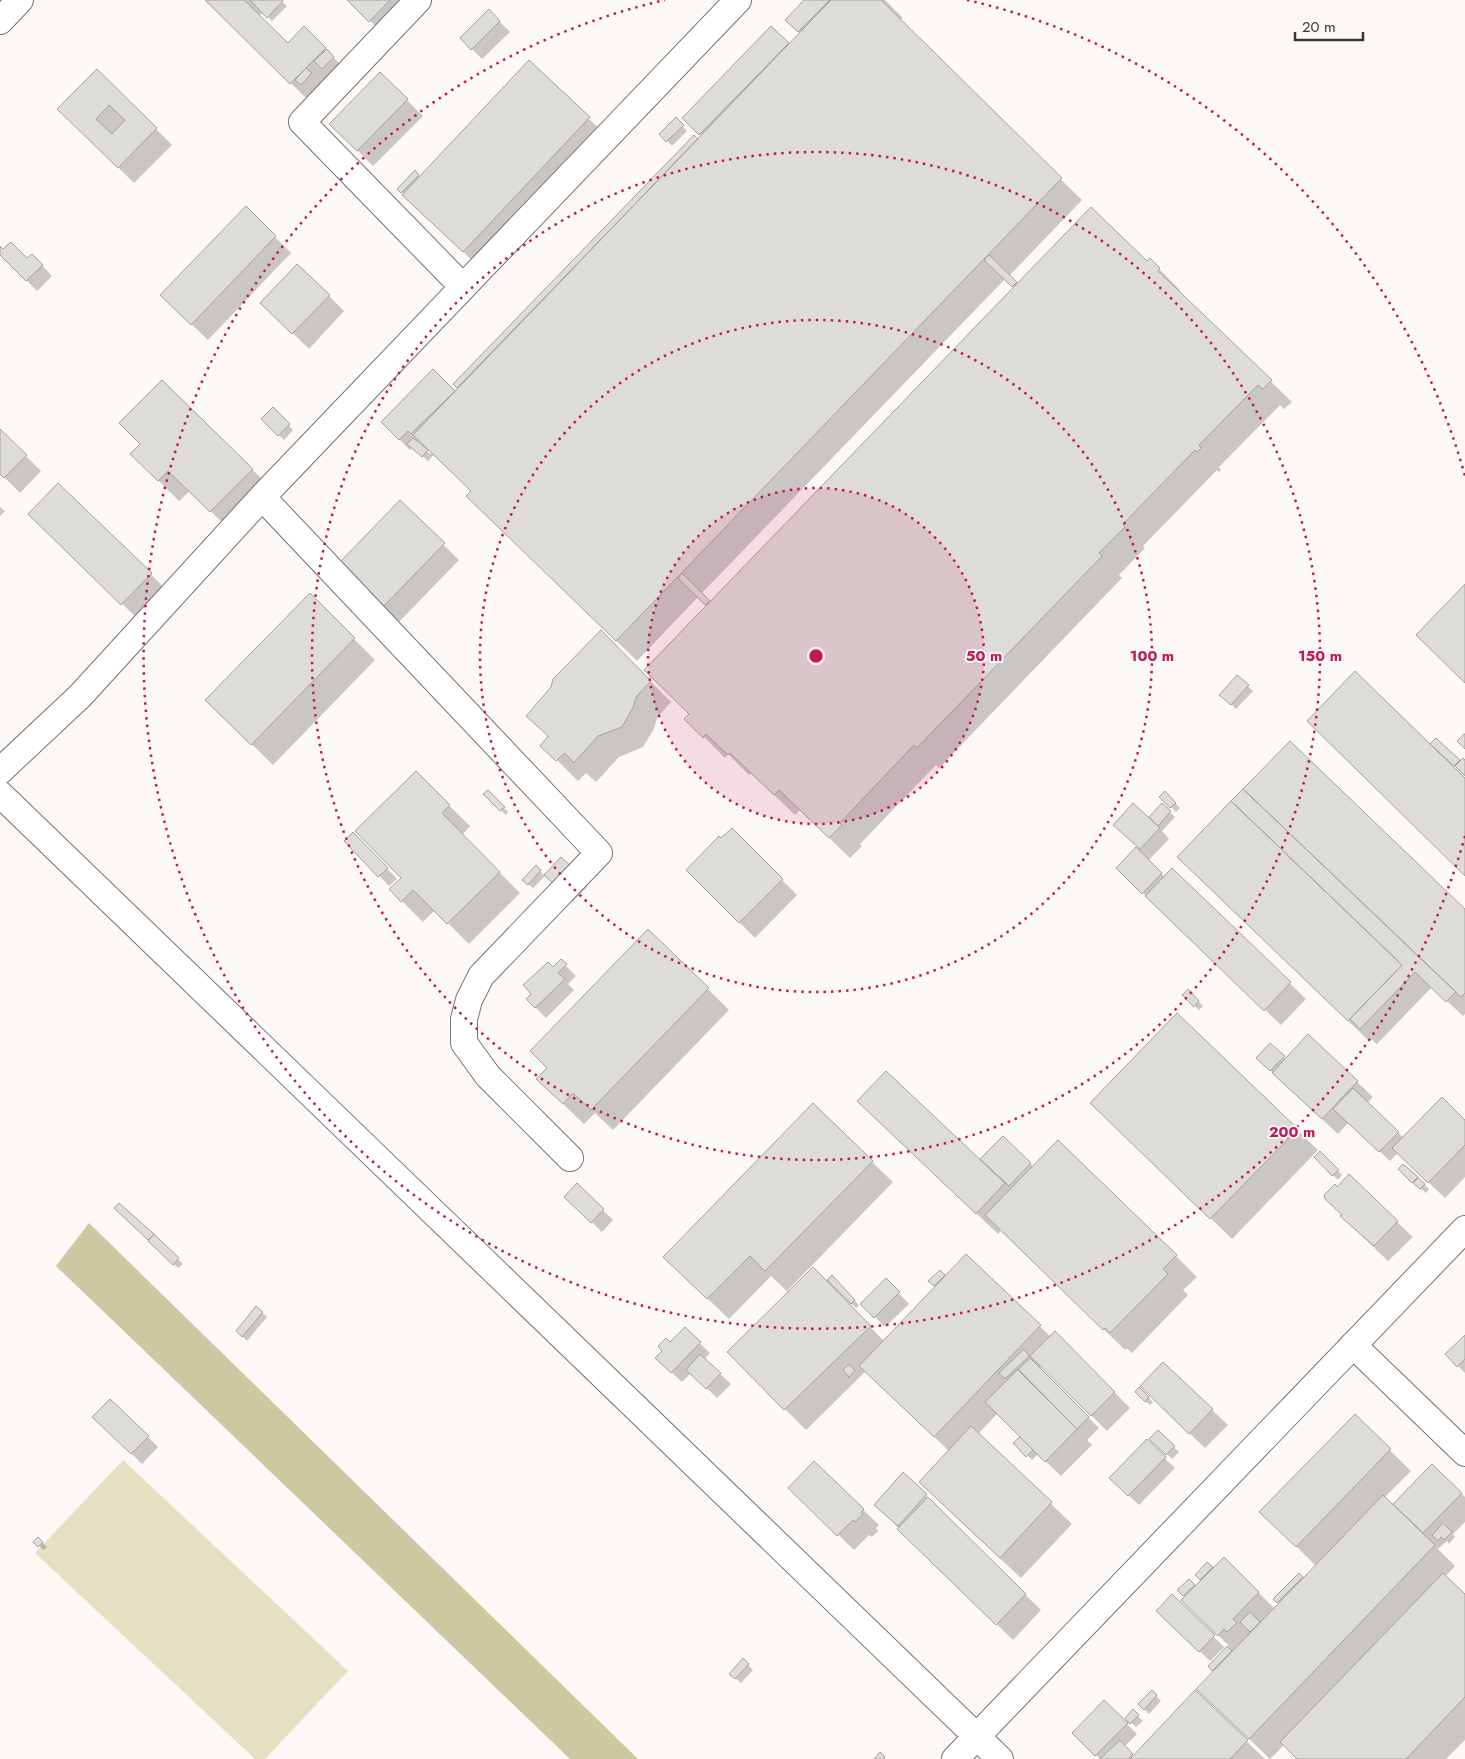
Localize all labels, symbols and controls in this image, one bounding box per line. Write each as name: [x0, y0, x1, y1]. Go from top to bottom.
scale bar: [1295, 10, 1362, 42]
text: 20 m: [1302, 16, 1336, 38]
text: 50 m: [966, 645, 1002, 667]
text: 100 m: [1130, 645, 1174, 667]
text: 150 m: [1298, 645, 1342, 667]
centre of rings: [807, 647, 825, 665]
text: 200 m: [1269, 1121, 1315, 1143]

